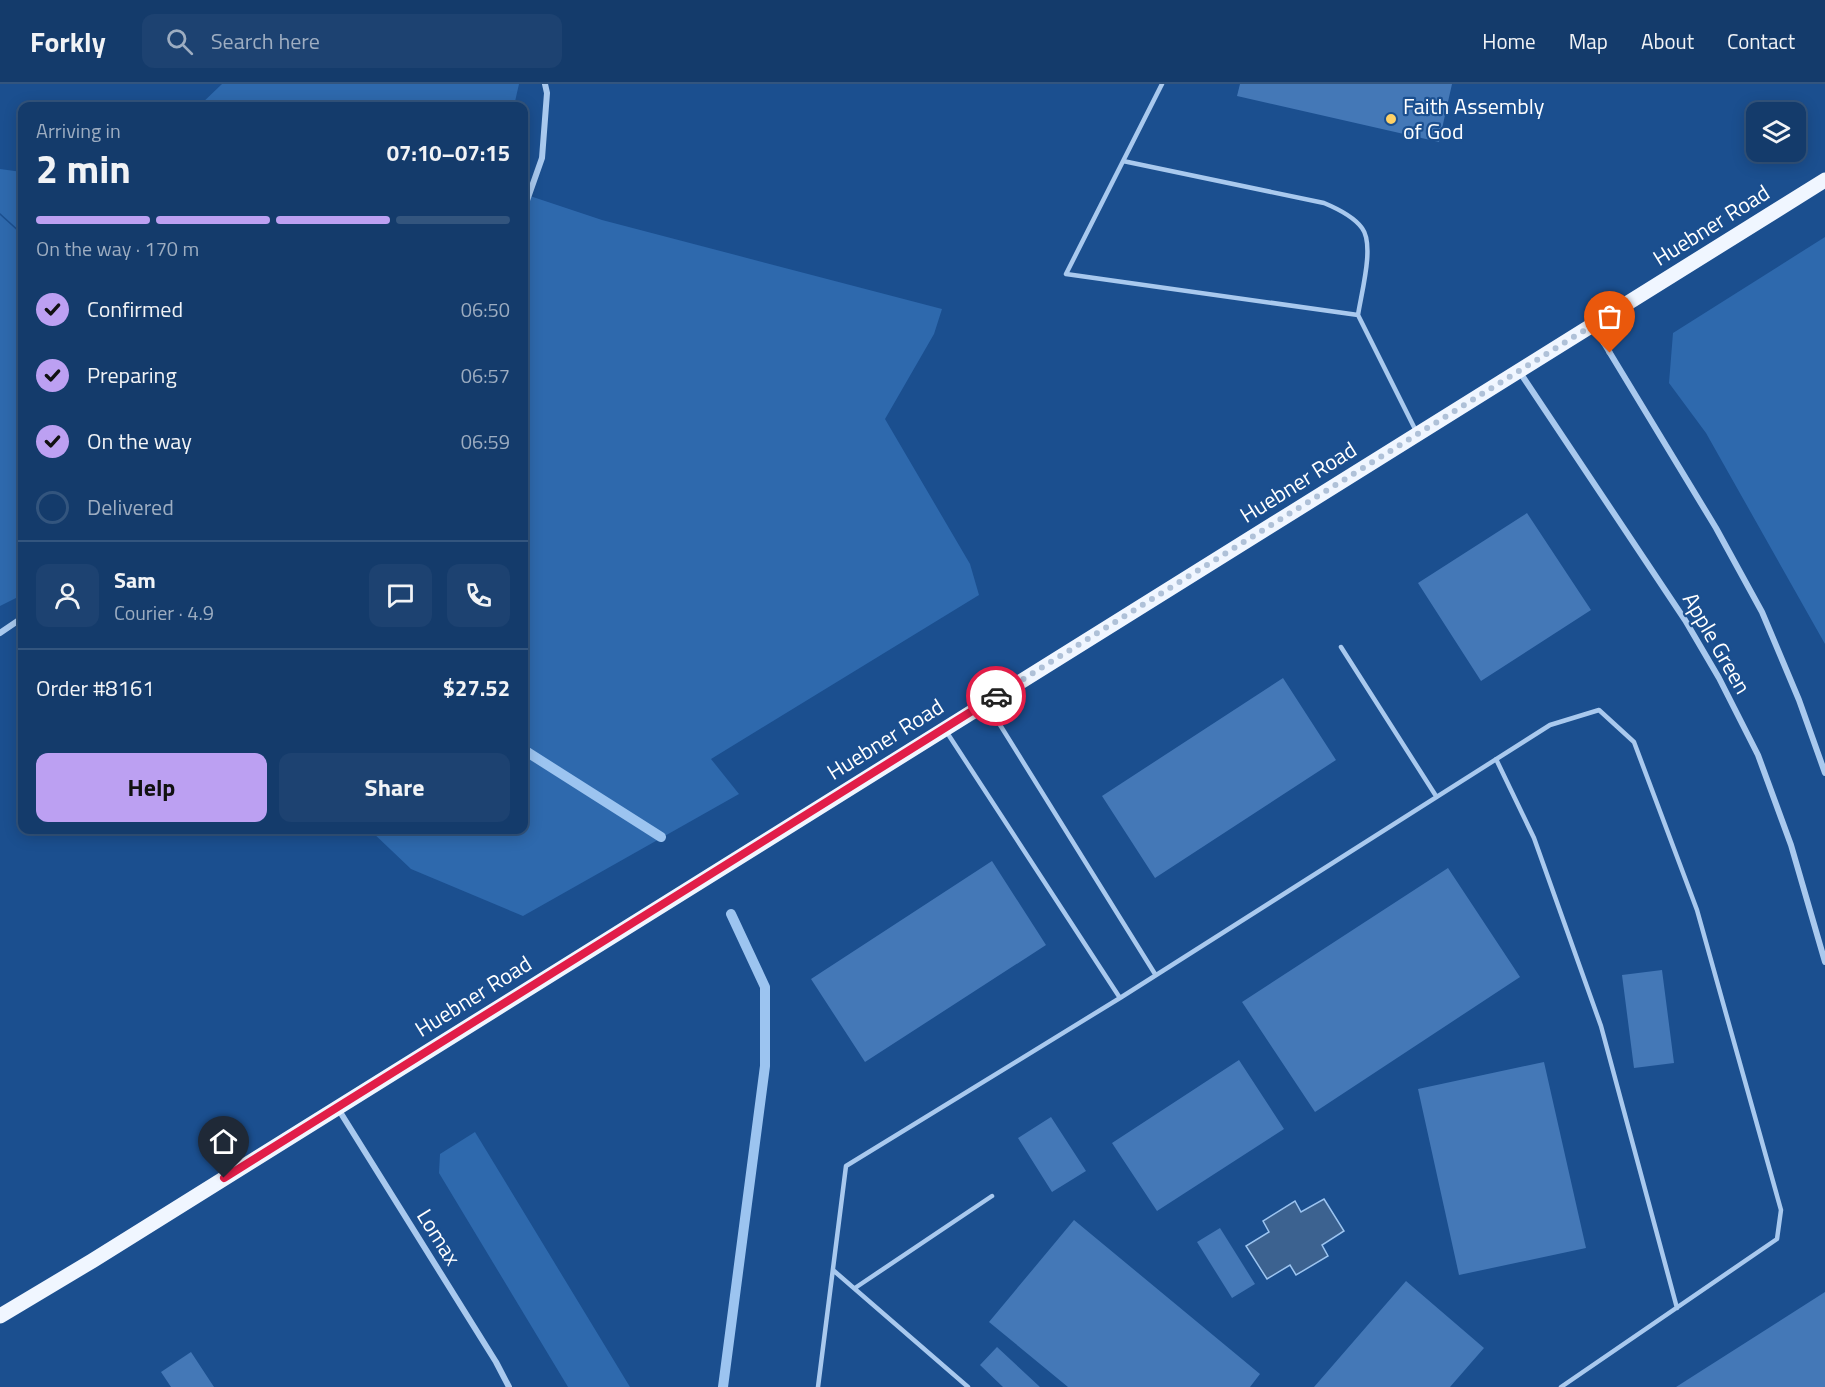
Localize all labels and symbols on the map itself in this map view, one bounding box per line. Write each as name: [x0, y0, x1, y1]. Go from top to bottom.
place label: Faith Assembly of God: [1403, 89, 1545, 148]
marker: Faith Assembly of God: [1384, 112, 1398, 126]
street label: Huebner Road: [1646, 176, 1776, 274]
pin: [1584, 291, 1635, 353]
street label: Huebner Road: [1233, 433, 1363, 531]
street label: Apple Green: [1674, 586, 1760, 700]
courier: [966, 666, 1026, 726]
street label: Huebner Road: [820, 690, 950, 788]
street label: Huebner Road: [408, 947, 538, 1045]
pin: [198, 1116, 249, 1178]
street label: Lomax: [408, 1202, 470, 1272]

